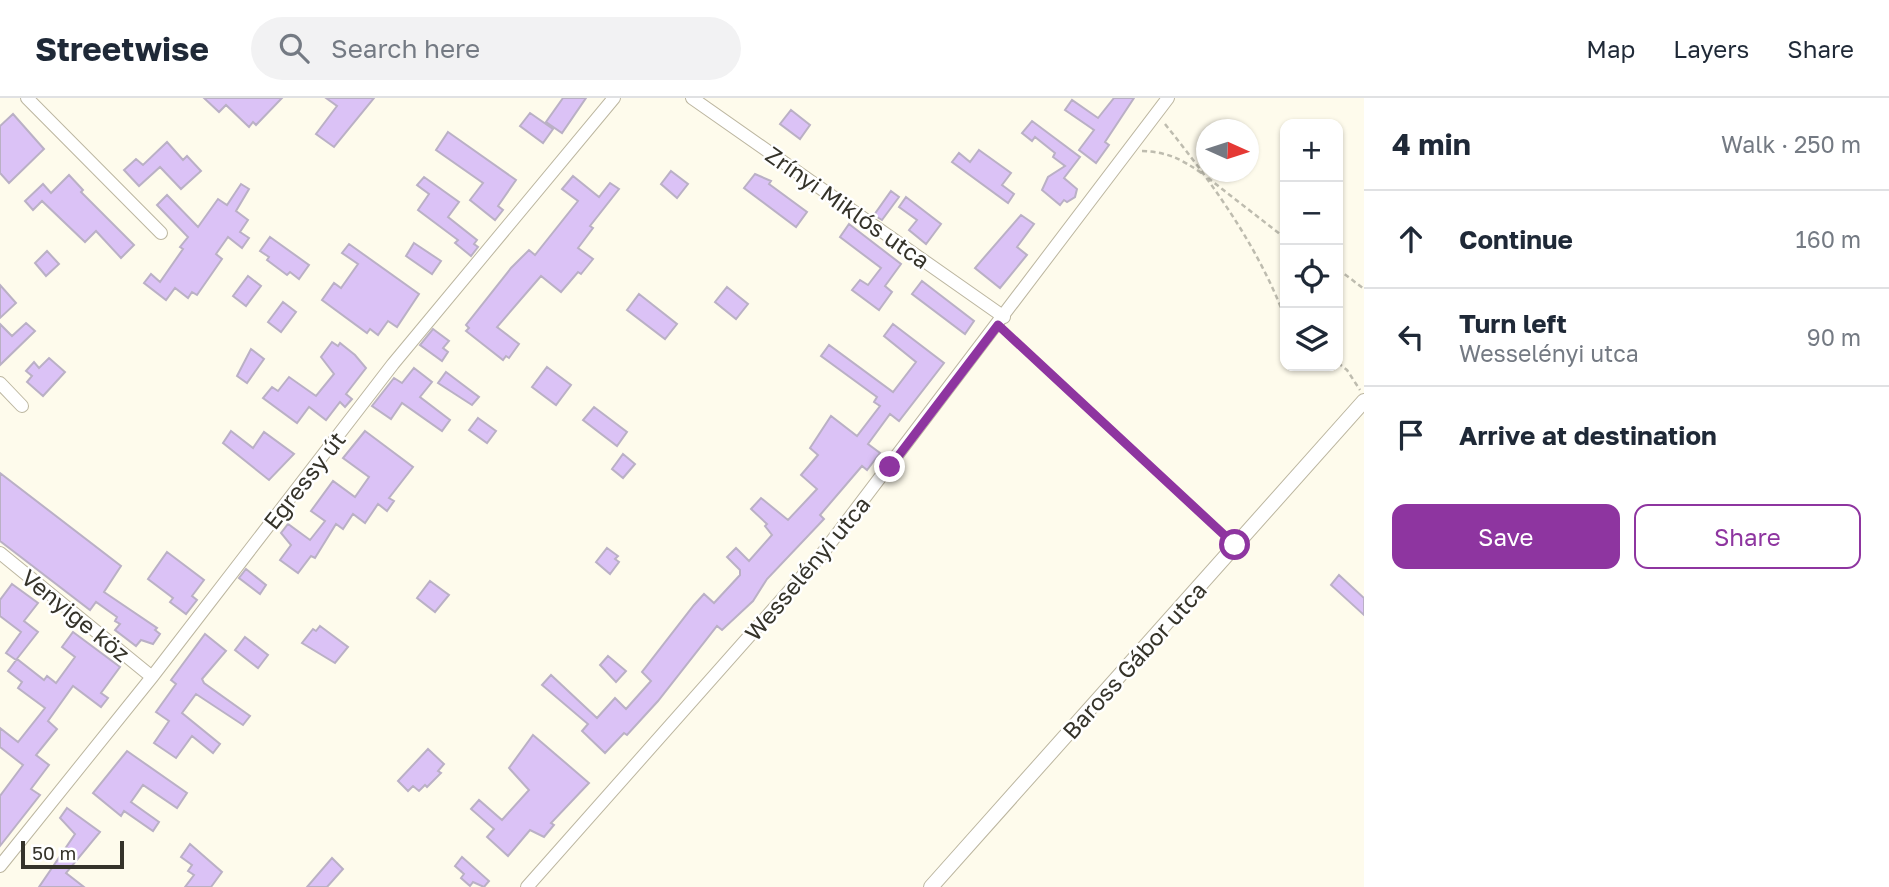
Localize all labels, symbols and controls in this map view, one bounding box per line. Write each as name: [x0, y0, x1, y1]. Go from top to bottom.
search box: [251, 17, 741, 80]
text: Streetwise: [35, 29, 209, 68]
icon: search: [275, 29, 313, 67]
text: Search here: [331, 33, 480, 64]
text: Map: [1586, 34, 1635, 63]
text: Layers: [1673, 34, 1749, 63]
text: Share: [1787, 34, 1854, 63]
north arrow: [1196, 119, 1259, 182]
map controls: [1280, 119, 1343, 371]
button: +: [1280, 119, 1343, 182]
text: 4 min: [1392, 126, 1471, 162]
text: Walk · 250 m: [1721, 130, 1861, 158]
street label: Zrínyi Miklós utca: [761, 140, 935, 274]
button: −: [1280, 182, 1343, 245]
icon: ahead: [1392, 220, 1430, 258]
text: Continue: [1459, 224, 1573, 255]
text: 160 m: [1796, 225, 1861, 253]
button: locate: [1280, 245, 1343, 308]
button: layers: [1280, 308, 1343, 371]
text: Turn left: [1459, 308, 1567, 339]
icon: left: [1392, 318, 1430, 356]
text: 90 m: [1807, 323, 1861, 351]
text: Wesselényi utca: [1459, 339, 1639, 367]
icon: arrive: [1392, 416, 1430, 454]
text: Arrive at destination: [1459, 420, 1717, 451]
street label: Egressy út: [257, 426, 351, 534]
route end: [874, 451, 905, 482]
street label: Wesselényi utca: [738, 490, 876, 646]
button: Save: [1392, 504, 1620, 569]
button: Share: [1634, 504, 1861, 569]
route start: [1219, 529, 1250, 560]
street label: Venyige köz: [16, 563, 136, 667]
street label: Baross Gábor utca: [1056, 576, 1212, 744]
scale bar: [21, 838, 124, 870]
text: 50 m: [32, 841, 76, 864]

